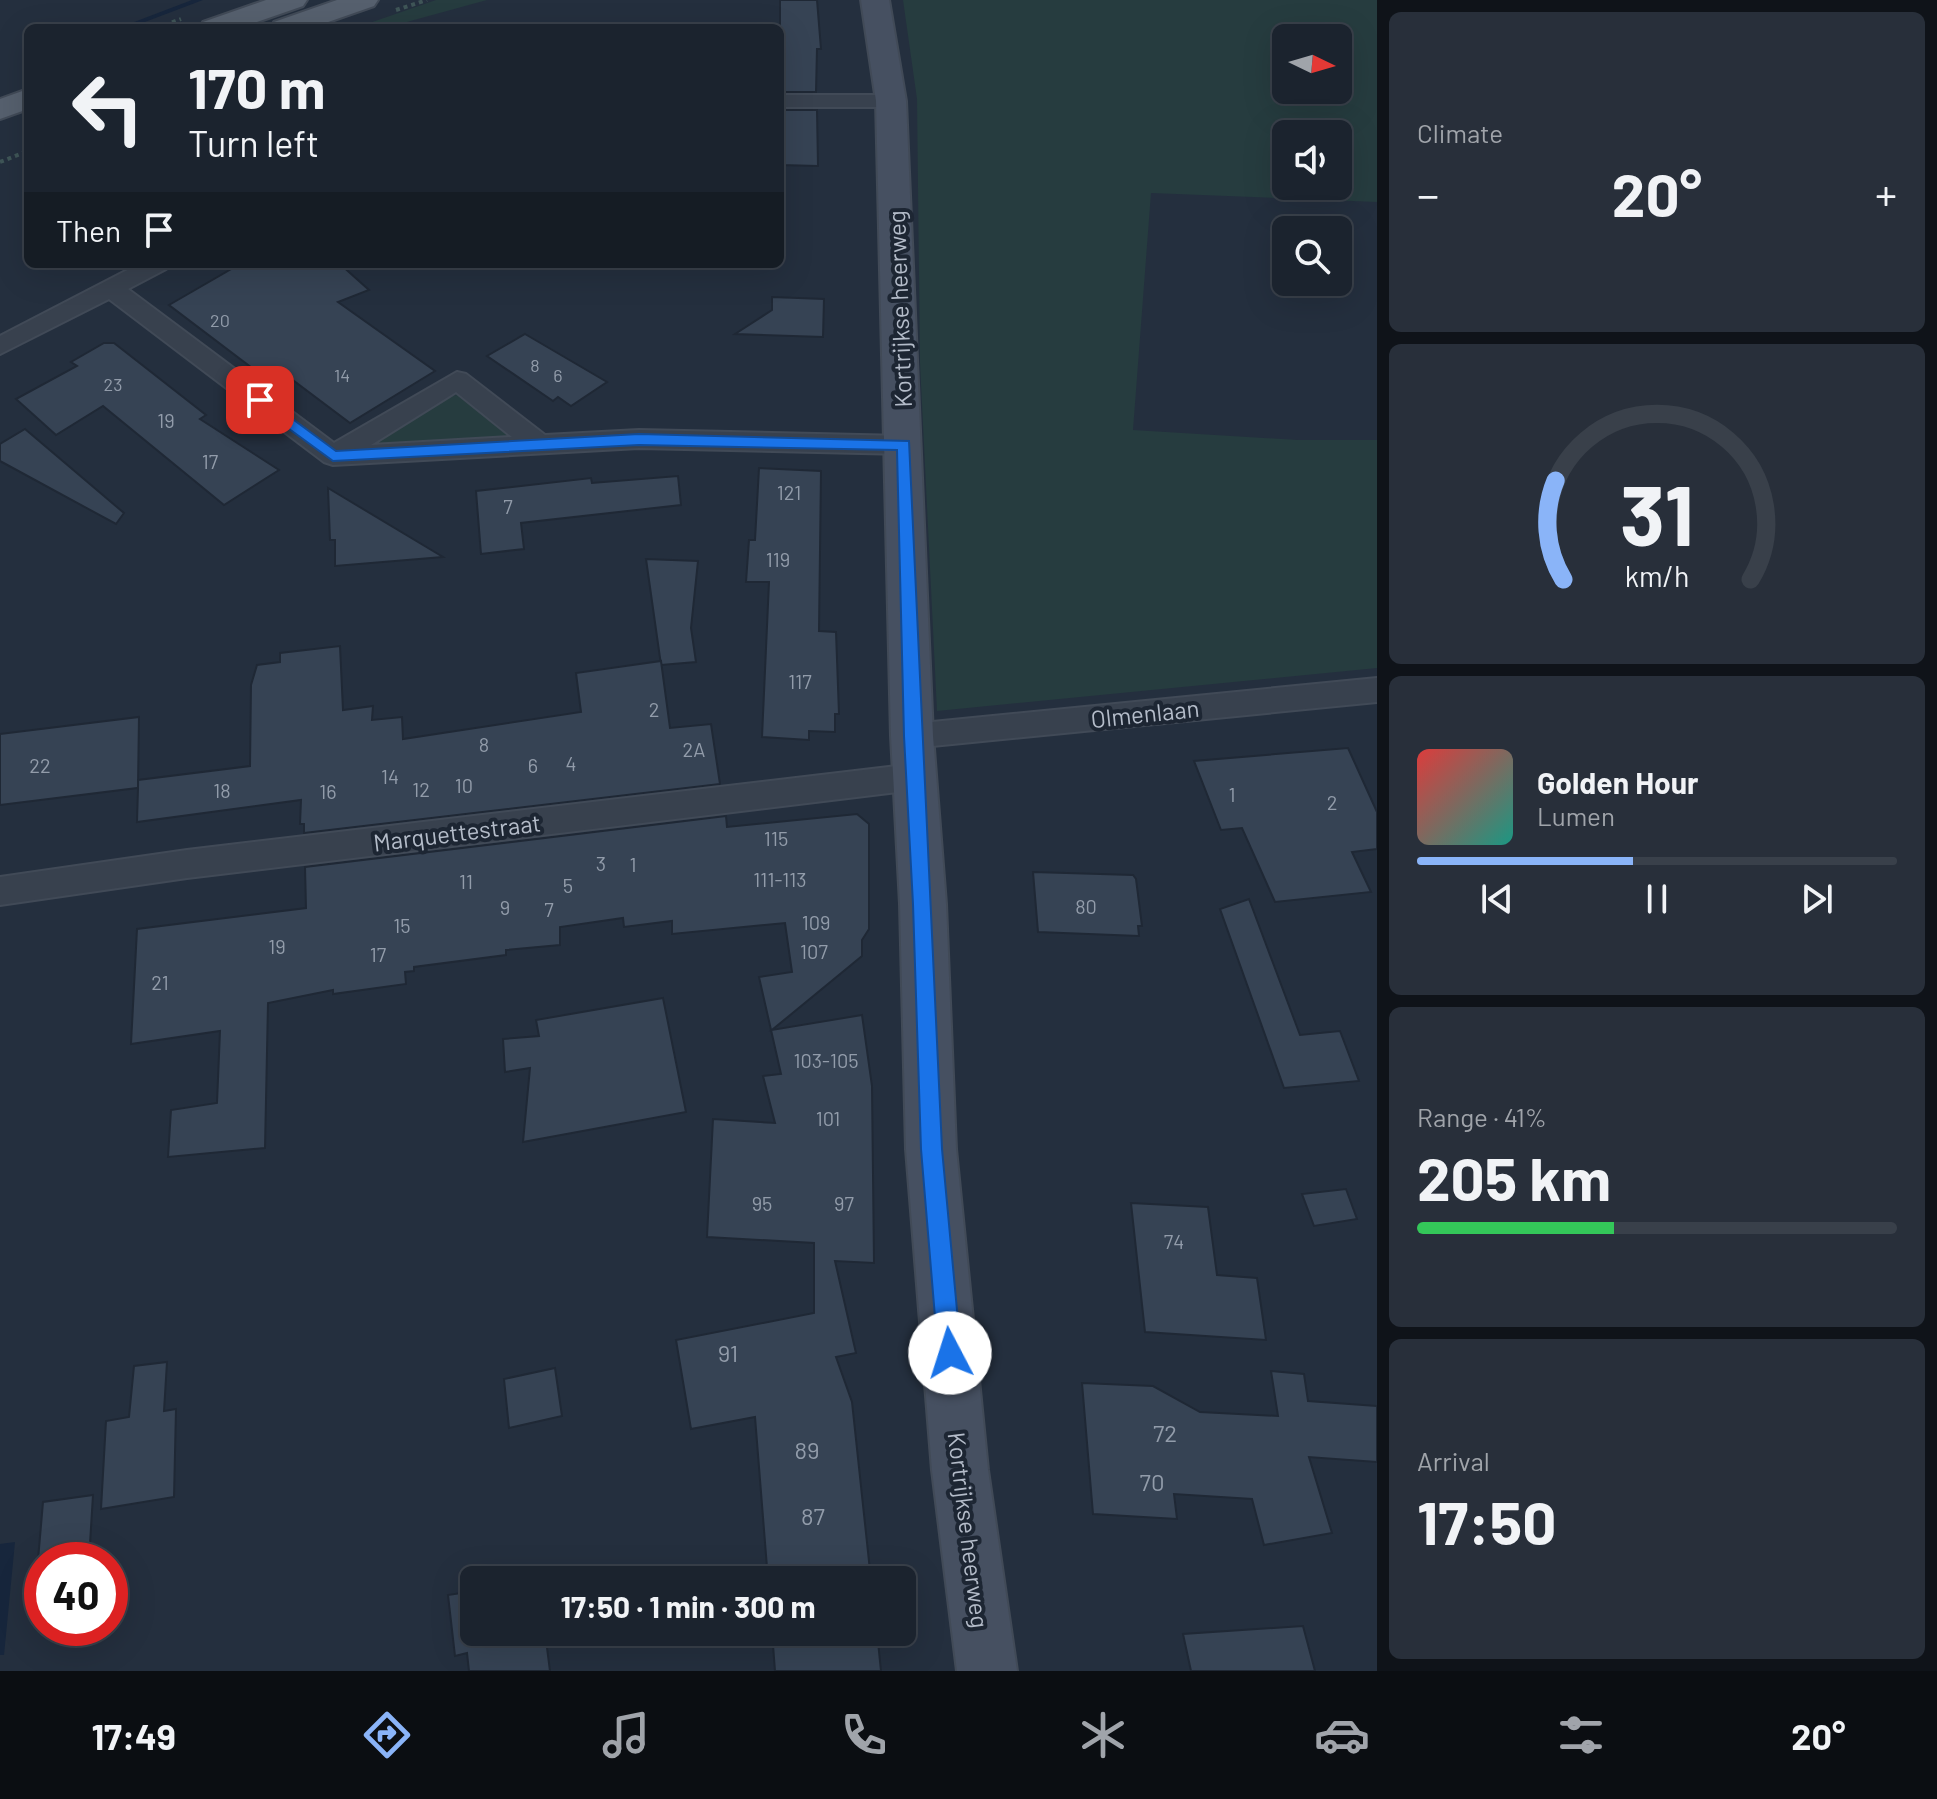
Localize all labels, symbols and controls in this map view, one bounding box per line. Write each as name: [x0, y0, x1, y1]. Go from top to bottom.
north arrow: [1272, 24, 1352, 104]
map controls: [1272, 24, 1352, 296]
text: 170 m: [188, 53, 325, 120]
icon: left: [56, 56, 160, 160]
text: Climate: [1417, 117, 1503, 148]
button: sound: [1272, 120, 1352, 200]
text: Turn left: [188, 121, 319, 164]
text: 20°: [1612, 157, 1702, 229]
text: −: [1417, 167, 1439, 220]
text: +: [1875, 167, 1897, 220]
icon: arrive: [137, 208, 181, 252]
street label: Kortrijkse heerweg: [881, 210, 917, 408]
text: Then: [56, 212, 121, 248]
button: search: [1272, 216, 1352, 296]
house number: 20: [210, 309, 230, 331]
house number: 8: [530, 354, 540, 376]
house number: 14: [334, 364, 350, 386]
house number: 6: [553, 364, 563, 386]
pin: [226, 366, 294, 434]
house number: 23: [104, 373, 122, 395]
icon: arrive: [238, 378, 282, 422]
house number: 19: [157, 408, 175, 432]
house number: 17: [202, 449, 219, 473]
text: 31: [1620, 462, 1694, 562]
house number: 121: [777, 480, 801, 504]
house number: 7: [503, 494, 513, 518]
house number: 119: [766, 547, 790, 571]
text: km/h: [1625, 558, 1689, 593]
house number: 117: [788, 669, 812, 693]
street label: Olmenlaan: [1089, 693, 1201, 733]
house number: 2: [649, 697, 659, 721]
house number: 8: [479, 732, 489, 756]
house number: 2A: [683, 737, 705, 761]
house number: 4: [565, 751, 577, 775]
house number: 22: [29, 753, 51, 777]
house number: 6: [528, 753, 538, 777]
house number: 14: [381, 764, 399, 788]
text: Golden Hour: [1537, 764, 1699, 800]
house number: 10: [455, 773, 473, 797]
house number: 12: [412, 777, 430, 801]
house number: 18: [213, 778, 231, 802]
house number: 16: [319, 779, 337, 803]
house number: 1: [1229, 782, 1236, 806]
house number: 2: [1327, 790, 1337, 814]
text: Lumen: [1537, 800, 1615, 831]
street label: Marquettestraat: [372, 807, 542, 857]
house number: 115: [764, 826, 788, 850]
house number: 3: [596, 851, 606, 875]
house number: 1: [630, 852, 637, 876]
house number: 111-113: [753, 867, 807, 891]
house number: 11: [459, 869, 473, 893]
house number: 5: [563, 873, 573, 897]
icon: previous: [1475, 877, 1519, 921]
icon: pause: [1635, 877, 1679, 921]
icon: next: [1795, 877, 1839, 921]
house number: 80: [1075, 894, 1097, 918]
house number: 9: [500, 895, 510, 919]
house number: 7: [544, 897, 554, 921]
house number: 109: [802, 910, 830, 934]
house number: 15: [393, 913, 411, 937]
house number: 19: [268, 934, 286, 958]
house number: 107: [800, 939, 828, 963]
house number: 17: [370, 942, 387, 966]
house number: 21: [151, 970, 169, 994]
house number: 103-105: [793, 1048, 859, 1072]
text: Range · 41%: [1417, 1101, 1547, 1132]
house number: 101: [816, 1106, 840, 1130]
text: 205 km: [1417, 1141, 1611, 1213]
house number: 95: [752, 1191, 772, 1215]
house number: 97: [834, 1191, 854, 1215]
house number: 74: [1164, 1229, 1184, 1253]
position arrow: [908, 1311, 992, 1395]
house number: 91: [718, 1338, 738, 1367]
house number: 72: [1153, 1418, 1177, 1447]
street label: Kortrijkse heerweg: [943, 1430, 995, 1630]
house number: 89: [794, 1435, 820, 1464]
text: Arrival: [1417, 1445, 1490, 1476]
house number: 70: [1140, 1467, 1164, 1496]
text: 17:50: [1417, 1485, 1556, 1557]
house number: 87: [801, 1501, 825, 1530]
speed limit sign: 40: [24, 1542, 128, 1646]
text: 17:50 · 1 min · 300 m: [561, 1588, 815, 1624]
icon: directions: [359, 1707, 415, 1763]
icon: music: [598, 1707, 654, 1763]
icon: phone: [836, 1707, 892, 1763]
icon: climate: [1075, 1707, 1131, 1763]
icon: car: [1314, 1707, 1370, 1763]
icon: filters: [1553, 1707, 1609, 1763]
text: 17:49: [91, 1714, 176, 1757]
text: 20°: [1791, 1714, 1846, 1757]

